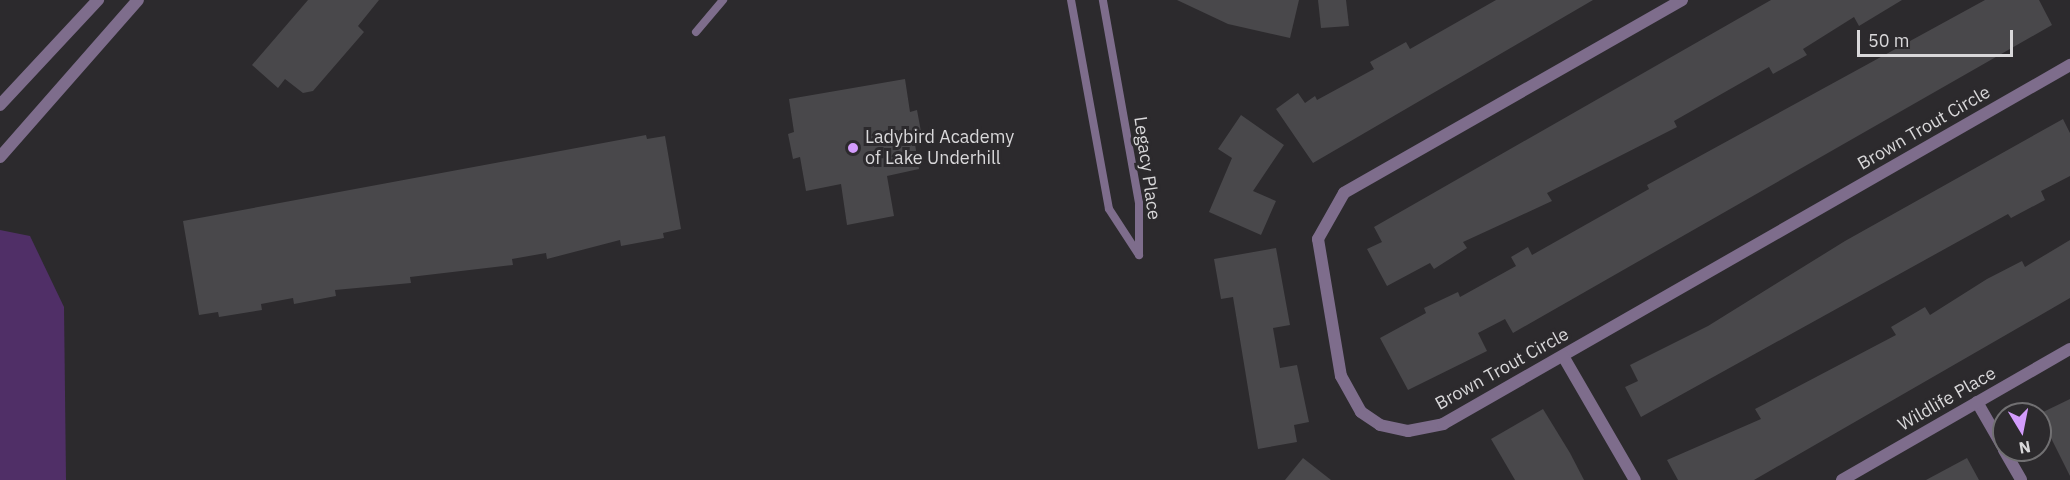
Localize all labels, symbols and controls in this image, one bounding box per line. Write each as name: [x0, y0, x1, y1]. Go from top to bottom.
scale bar: [1860, 18, 2016, 56]
text: 50 m: [1868, 29, 1910, 52]
street label: Brown Trout Circle: [1854, 81, 1994, 175]
street label: Legacy Place: [1129, 115, 1165, 221]
place label: Ladybird Academy of Lake Underhill: [865, 127, 1014, 170]
marker: Ladybird Academy of Lake Underhill: [846, 141, 860, 155]
street label: Brown Trout Circle: [1431, 323, 1573, 415]
street label: Wildlife Place: [1894, 362, 2000, 436]
north arrow: [1992, 402, 2052, 462]
text: N: [2017, 437, 2032, 459]

